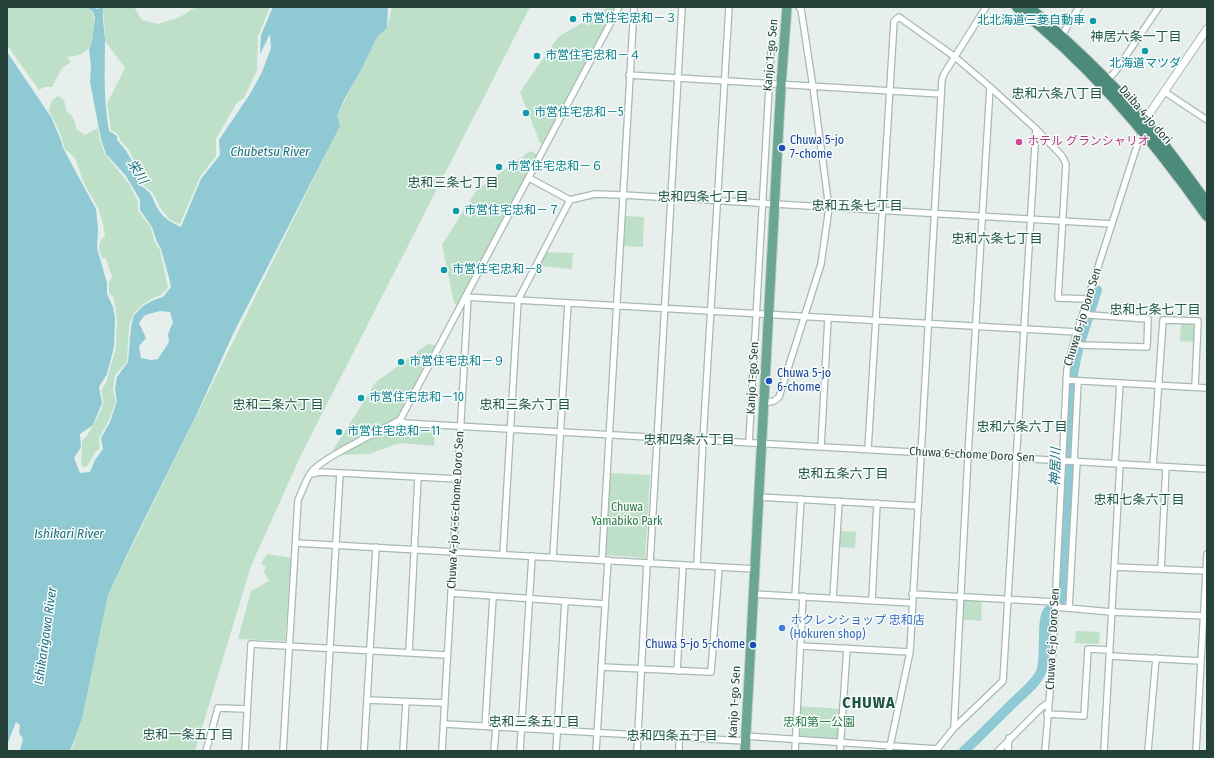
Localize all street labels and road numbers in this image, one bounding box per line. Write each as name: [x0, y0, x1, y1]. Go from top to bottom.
street label: Kanjo 1-go Sen: [761, 18, 781, 92]
street label: Daiba 4-jo dori: [1116, 83, 1174, 147]
street label: Chuwa 6-jo Doro Sen: [1061, 266, 1105, 368]
street label: Kanjo 1-go Sen: [744, 341, 762, 415]
street label: Chuwa 4-jo 4-6-chome Doro Sen: [445, 431, 467, 589]
street label: Chuwa 6-chome Doro Sen: [909, 445, 1035, 465]
street label: Chuwa 6-jo Doro Sen: [1043, 588, 1063, 690]
street label: Kanjo 1-go Sen: [726, 665, 744, 739]

